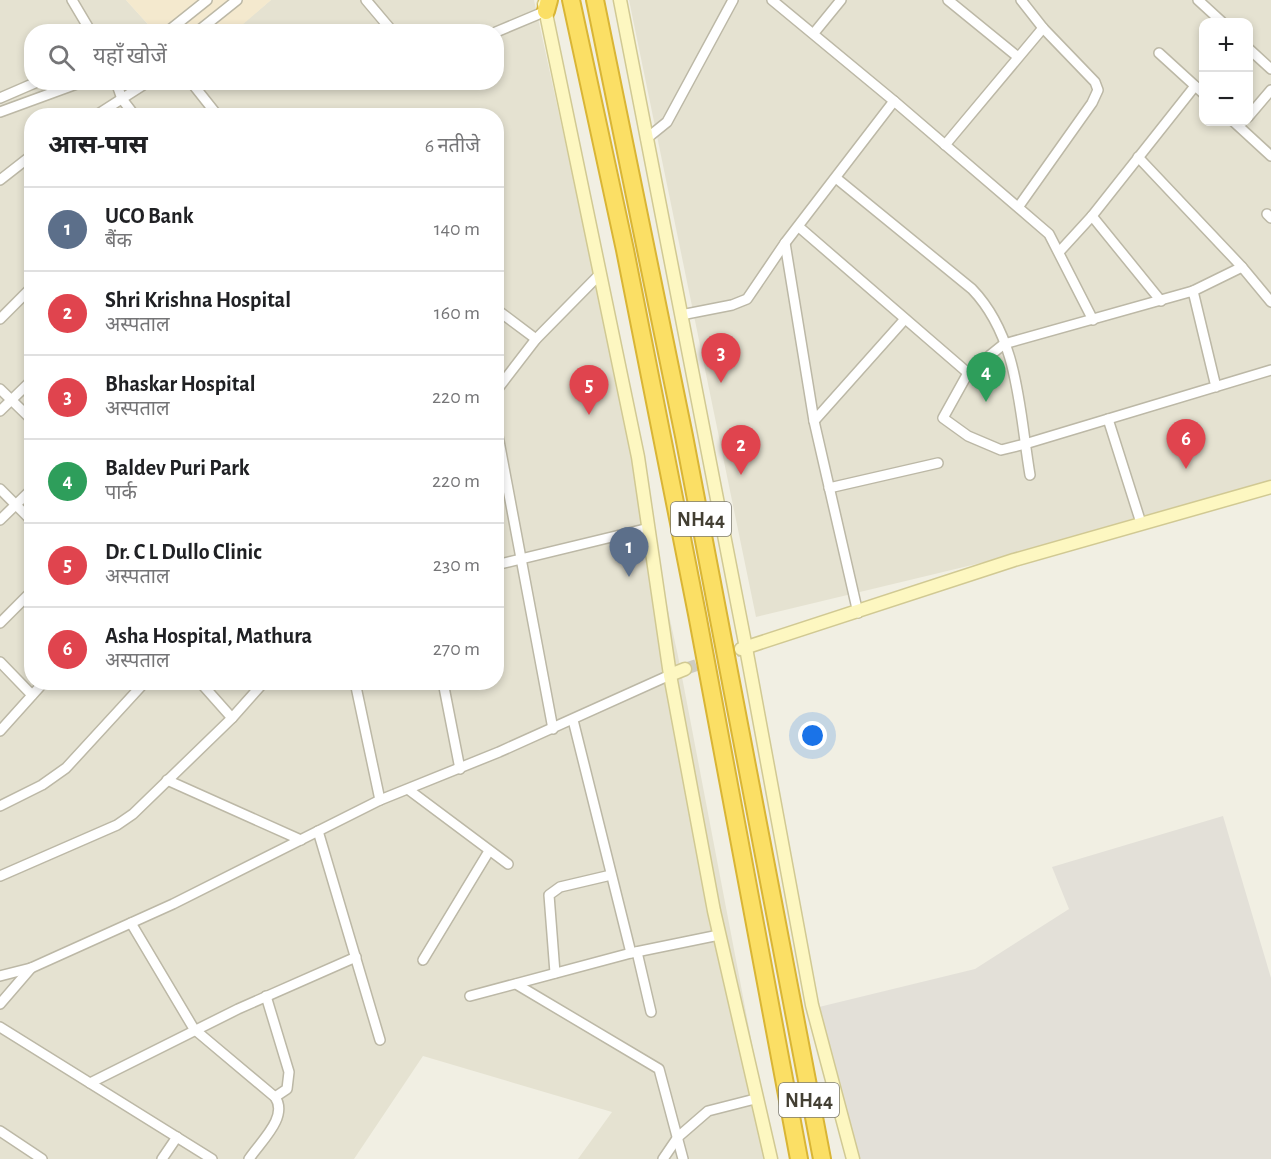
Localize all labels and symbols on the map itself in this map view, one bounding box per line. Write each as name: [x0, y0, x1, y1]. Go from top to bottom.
pin: 3: [702, 334, 740, 383]
pin: 4: [966, 352, 1006, 402]
pin: 5: [570, 366, 608, 415]
pin: 6: [1166, 420, 1206, 469]
pin: 2: [722, 426, 760, 475]
road number: NH44: [671, 502, 731, 536]
pin: 1: [610, 528, 648, 577]
your location: [798, 721, 827, 750]
road number: NH44: [779, 1083, 839, 1117]

